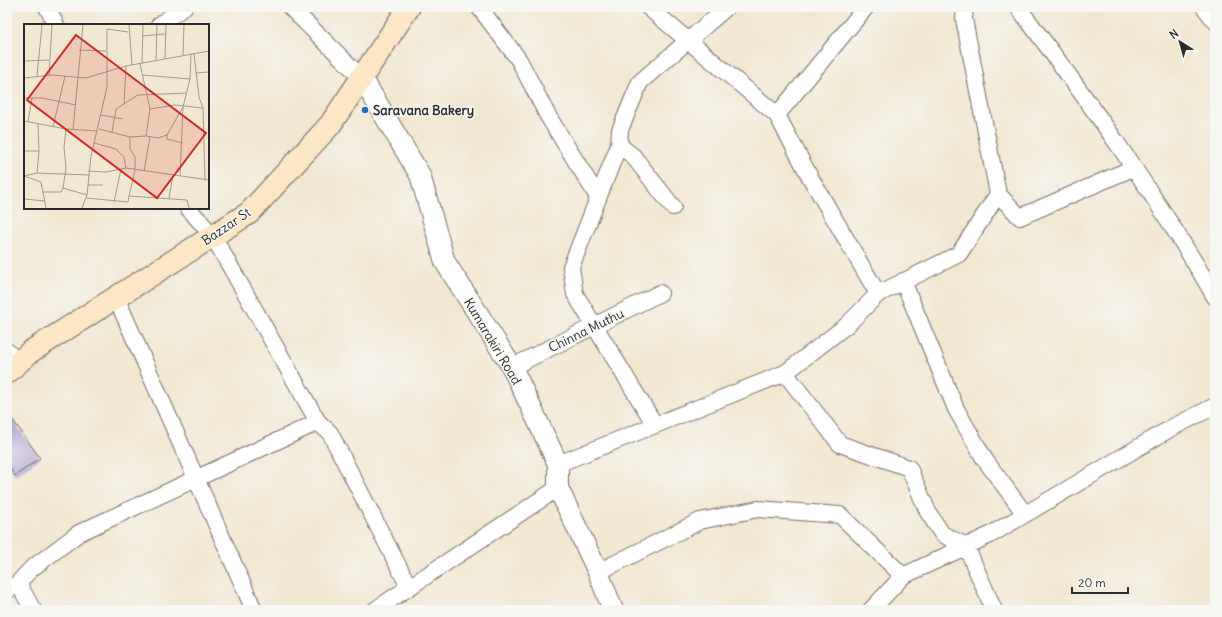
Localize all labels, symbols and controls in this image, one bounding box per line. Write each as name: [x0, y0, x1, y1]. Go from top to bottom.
north arrow: [1160, 22, 1200, 62]
inset map: [24, 24, 209, 209]
text: N: [1167, 26, 1181, 42]
place label: Saravana Bakery: [373, 102, 474, 119]
marker: Saravana Bakery: [360, 105, 370, 115]
street label: Bazzar St: [199, 204, 255, 249]
street label: Kumarakiri Road: [460, 295, 525, 388]
street label: Chinna Muthu: [546, 305, 627, 356]
scale bar: [1072, 569, 1128, 595]
text: 20 m: [1078, 575, 1106, 590]

